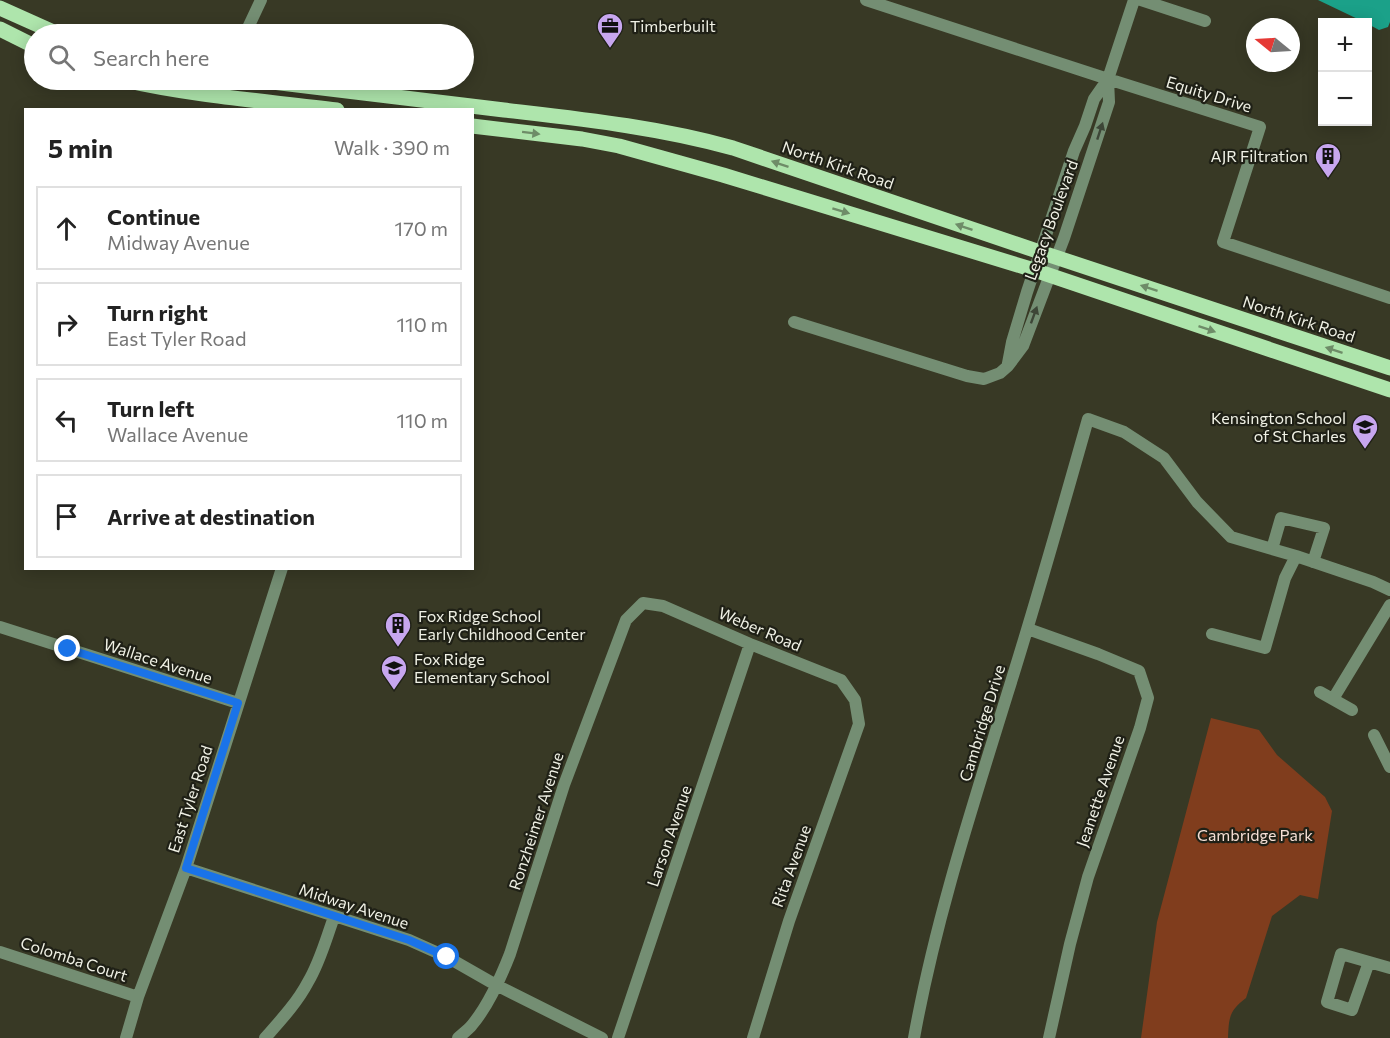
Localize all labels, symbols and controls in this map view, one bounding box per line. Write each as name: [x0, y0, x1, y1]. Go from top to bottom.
office icon: Timberbuilt: [595, 11, 625, 49]
place label: Timberbuilt: [630, 16, 716, 35]
north arrow: [1246, 18, 1300, 72]
map controls: [1318, 18, 1372, 126]
button: +: [1318, 18, 1372, 72]
search box: [24, 24, 474, 90]
icon: search: [45, 41, 78, 74]
text: Search here: [93, 44, 209, 71]
street label: Equity Drive: [1164, 72, 1254, 116]
button: −: [1318, 72, 1372, 126]
one-way arrow: [1095, 122, 1105, 140]
one-way arrow: [521, 128, 540, 138]
text: 5 min: [48, 132, 113, 163]
text: Walk · 390 m: [334, 135, 450, 159]
street label: North Kirk Road: [780, 136, 897, 193]
building icon: AJR Filtration: [1313, 141, 1343, 179]
place label: AJR Filtration: [1211, 146, 1308, 165]
street label: Legacy Boulevard: [1020, 157, 1081, 283]
one-way arrow: [771, 159, 789, 169]
text: Continue: [107, 203, 200, 230]
one-way arrow: [832, 207, 850, 216]
icon: ahead: [50, 212, 83, 245]
text: 170 m: [395, 216, 448, 240]
one-way arrow: [955, 221, 973, 231]
text: Midway Avenue: [107, 230, 250, 254]
one-way arrow: [1140, 283, 1158, 293]
street label: North Kirk Road: [1241, 291, 1358, 346]
text: Turn right: [107, 299, 208, 326]
one-way arrow: [1030, 306, 1040, 324]
icon: right: [50, 308, 83, 341]
text: 110 m: [397, 312, 448, 336]
one-way arrow: [1198, 324, 1216, 334]
text: East Tyler Road: [107, 326, 246, 350]
one-way arrow: [1325, 345, 1343, 354]
text: Turn left: [107, 395, 194, 422]
icon: left: [50, 404, 83, 437]
text: 110 m: [397, 408, 448, 432]
place label: Kensington School of St Charles: [1211, 408, 1346, 445]
school or university icon: Kensington School of St Charles: [1350, 412, 1380, 450]
text: Wallace Avenue: [107, 422, 248, 446]
icon: arrive: [50, 500, 83, 533]
text: Arrive at destination: [107, 503, 315, 530]
street label: Weber Road: [716, 603, 805, 655]
place label: Fox Ridge School Early Childhood Center: [418, 606, 586, 643]
building icon: Fox Ridge School Early Childhood Center: [383, 610, 413, 648]
street label: Wallace Avenue: [101, 634, 215, 687]
route end: [54, 635, 80, 661]
place label: Fox Ridge Elementary School: [414, 649, 550, 686]
school or university icon: Fox Ridge Elementary School: [379, 653, 409, 691]
street label: Cambridge Drive: [955, 662, 1008, 784]
street label: Jeanette Avenue: [1072, 733, 1128, 849]
street label: East Tyler Road: [163, 743, 216, 855]
street label: Ronzheimer Avenue: [504, 750, 567, 892]
street label: Larson Avenue: [642, 783, 695, 889]
street label: Rita Avenue: [767, 822, 814, 910]
park label: Cambridge Park: [1197, 825, 1313, 844]
street label: Midway Avenue: [297, 879, 411, 932]
street label: Colomba Court: [18, 932, 130, 985]
route start: [433, 943, 459, 969]

